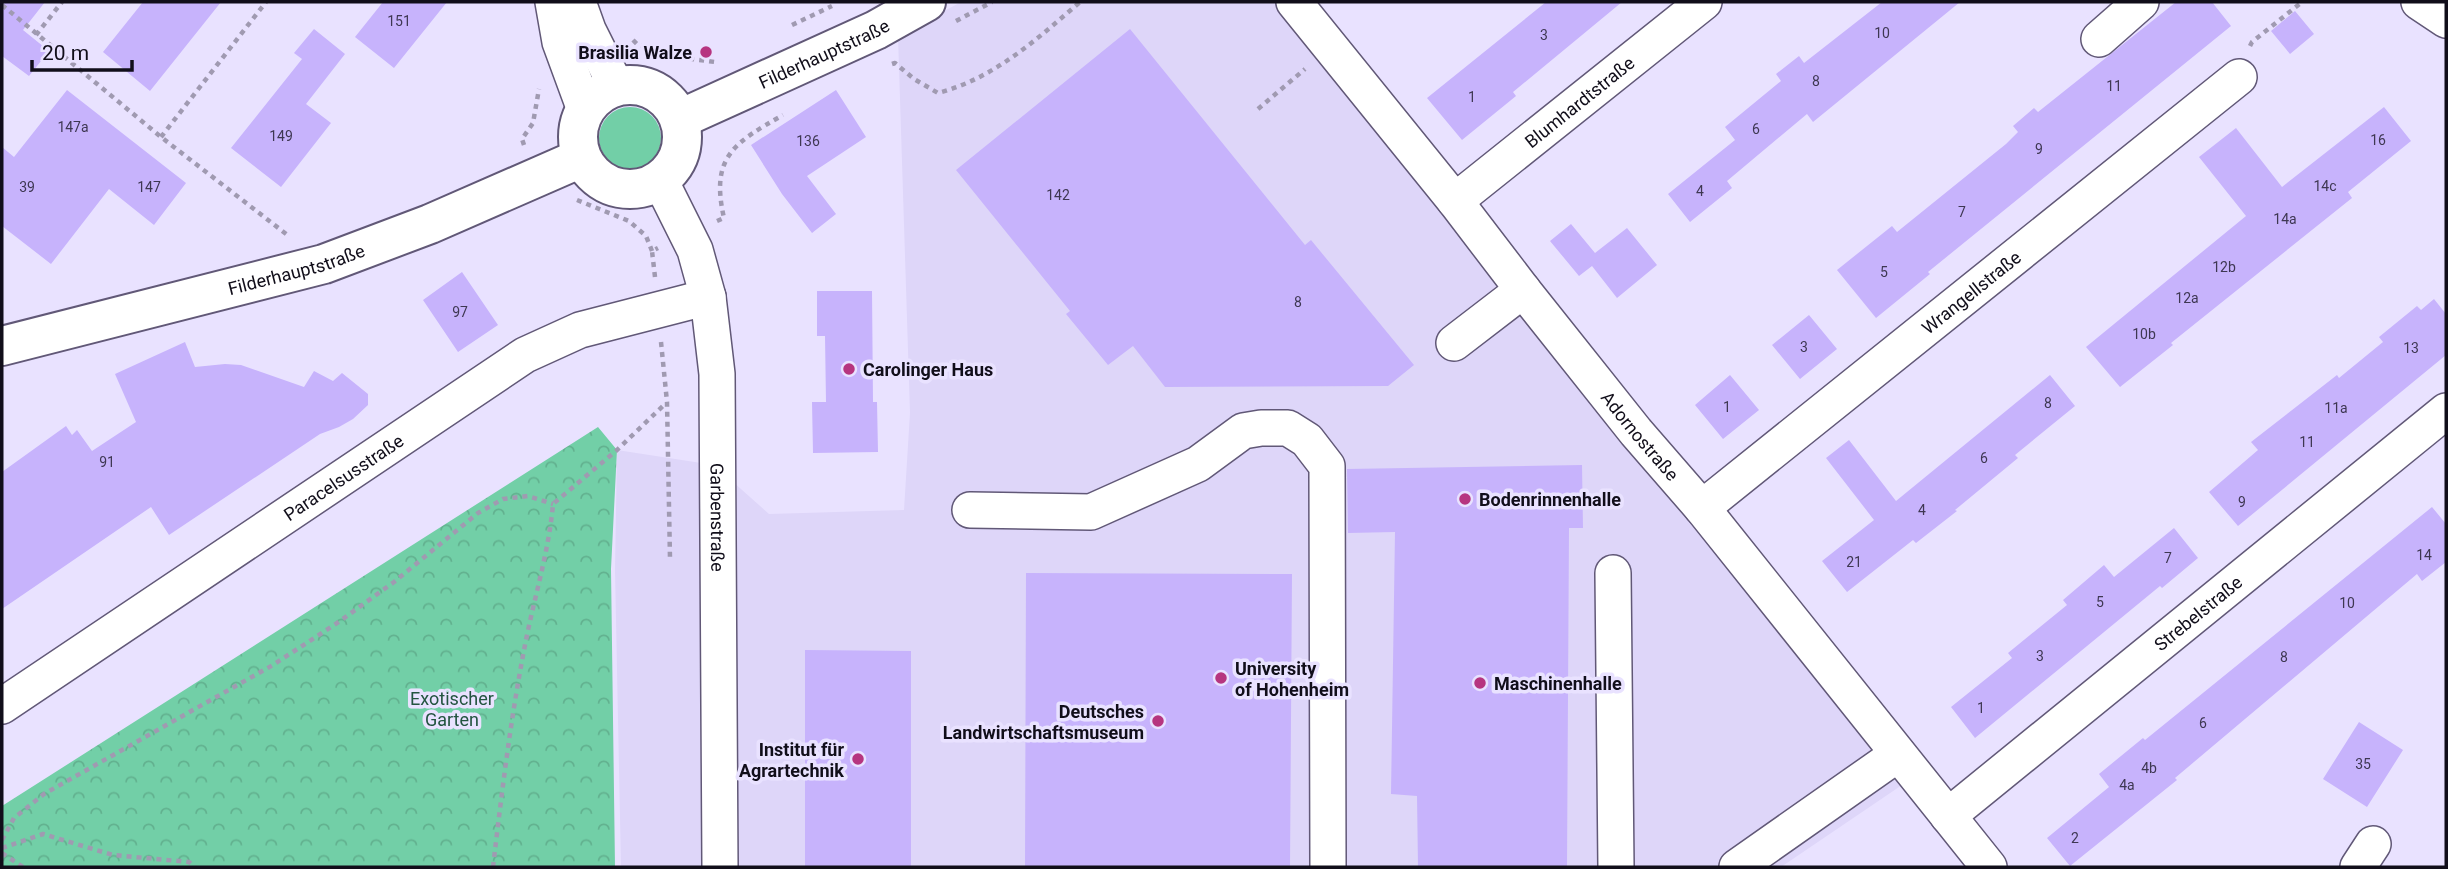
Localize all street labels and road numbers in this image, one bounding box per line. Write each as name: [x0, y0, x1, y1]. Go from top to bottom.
street label: Filderhauptstraße: [755, 14, 893, 92]
street label: Blumhardtstraße: [1520, 52, 1638, 152]
street label: Filderhauptstraße: [226, 239, 367, 299]
street label: Wrangellstraße: [1917, 246, 2025, 338]
street label: Adornostraße: [1597, 387, 1683, 484]
street label: Paracelsusstraße: [280, 429, 407, 525]
street label: Garbenstraße: [707, 463, 729, 572]
street label: Strebelstraße: [2150, 571, 2246, 655]

